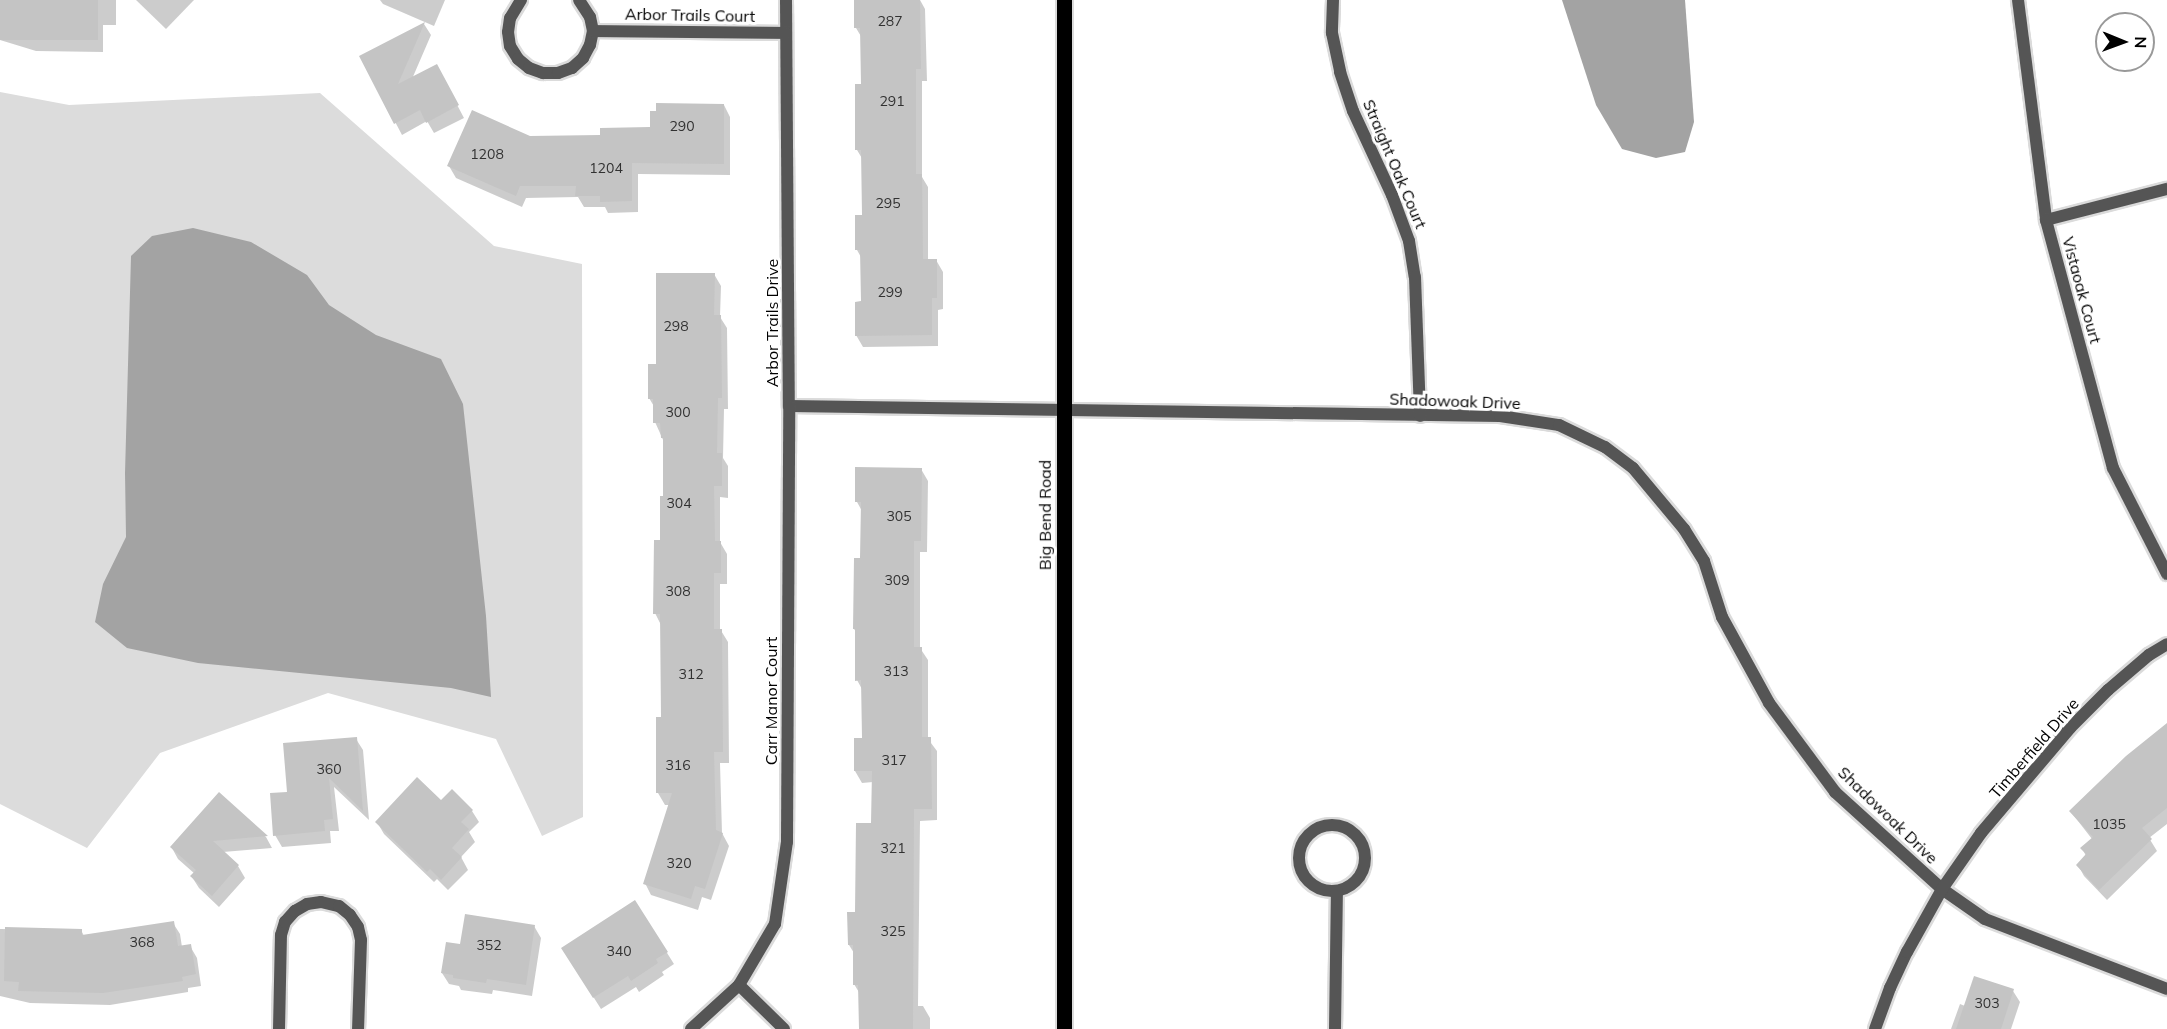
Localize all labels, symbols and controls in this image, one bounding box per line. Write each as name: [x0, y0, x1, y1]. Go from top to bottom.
street label: Arbor Trails Court: [625, 4, 755, 26]
north arrow: [2095, 12, 2155, 72]
house number: 287: [877, 13, 903, 29]
text: N: [2131, 36, 2151, 48]
house number: 291: [879, 93, 905, 109]
street label: Straight Oak Court: [1359, 97, 1431, 231]
house number: 290: [669, 118, 695, 134]
house number: 1208: [470, 146, 504, 162]
house number: 1204: [589, 160, 623, 176]
house number: 295: [875, 195, 901, 211]
street label: Vistaoak Court: [2059, 235, 2105, 345]
street label: Arbor Trails Drive: [762, 259, 782, 387]
house number: 299: [877, 284, 903, 300]
house number: 298: [663, 318, 689, 334]
street label: Shadowoak Drive: [1389, 389, 1521, 413]
house number: 300: [665, 404, 691, 420]
street label: Big Bend Road: [1035, 460, 1055, 570]
house number: 304: [666, 495, 692, 511]
house number: 305: [886, 508, 912, 524]
house number: 309: [884, 572, 910, 588]
house number: 308: [665, 583, 691, 599]
street label: Carr Manor Court: [761, 637, 781, 765]
house number: 313: [883, 663, 909, 679]
house number: 312: [678, 666, 704, 682]
street label: Timberfield Drive: [1985, 694, 2083, 802]
house number: 317: [881, 752, 907, 768]
house number: 316: [665, 757, 691, 773]
house number: 360: [316, 761, 342, 777]
street label: Shadowoak Drive: [1834, 763, 1942, 867]
house number: 1035: [2092, 816, 2126, 832]
house number: 321: [880, 840, 906, 856]
house number: 320: [666, 855, 692, 871]
house number: 325: [880, 923, 906, 939]
house number: 368: [129, 934, 155, 950]
house number: 352: [476, 937, 502, 953]
house number: 340: [606, 943, 632, 959]
house number: 303: [1974, 995, 2000, 1011]

